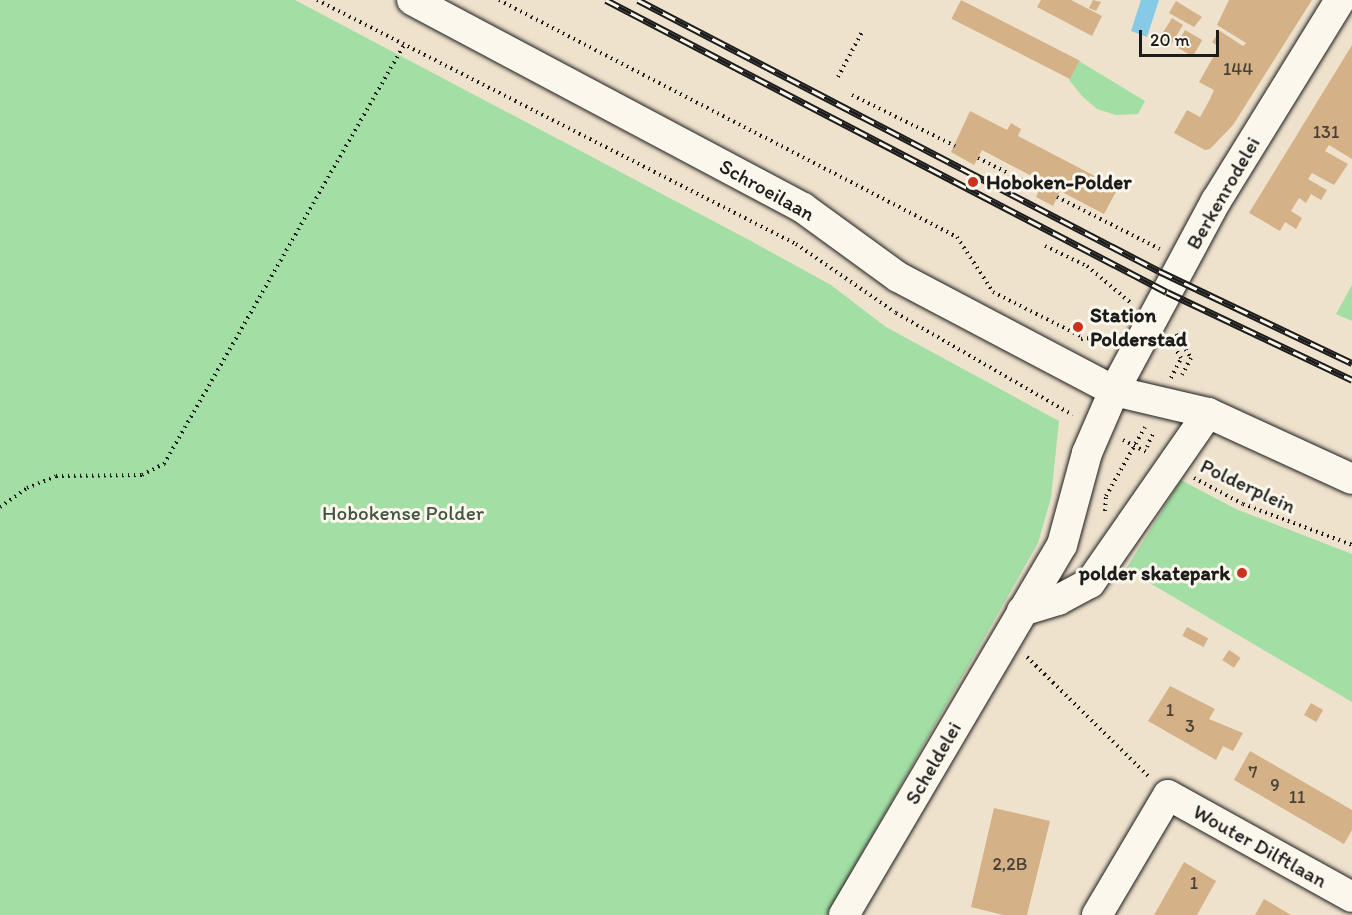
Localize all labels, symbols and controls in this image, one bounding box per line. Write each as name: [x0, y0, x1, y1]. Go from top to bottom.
scale bar: [1142, 18, 1222, 56]
text: 20 m: [1150, 29, 1190, 51]
house number: 144: [1223, 58, 1253, 80]
house number: 131: [1313, 121, 1339, 143]
street label: Berkenrodelei: [1181, 132, 1265, 254]
street label: Schroeilaan: [715, 153, 819, 227]
place label: Hoboken-Polder: [986, 169, 1132, 195]
marker: Hoboken-Polder: [964, 173, 982, 191]
place label: Station Polderstad: [1090, 302, 1187, 352]
marker: Station Polderstad: [1071, 320, 1085, 334]
street label: Polderplein: [1196, 453, 1300, 519]
park label: Hobokense Polder: [322, 500, 484, 526]
place label: polder skatepark: [1078, 560, 1230, 586]
marker: polder skatepark: [1235, 566, 1249, 580]
house number: 1: [1166, 699, 1174, 721]
house number: 3: [1185, 715, 1195, 737]
street label: Scheldelei: [899, 717, 967, 809]
house number: 7: [1249, 761, 1257, 783]
house number: 9: [1270, 774, 1280, 796]
house number: 11: [1289, 786, 1305, 808]
street label: Wouter Dilftlaan: [1188, 799, 1332, 893]
house number: 2,2B: [993, 853, 1027, 875]
house number: 1: [1190, 872, 1198, 894]

